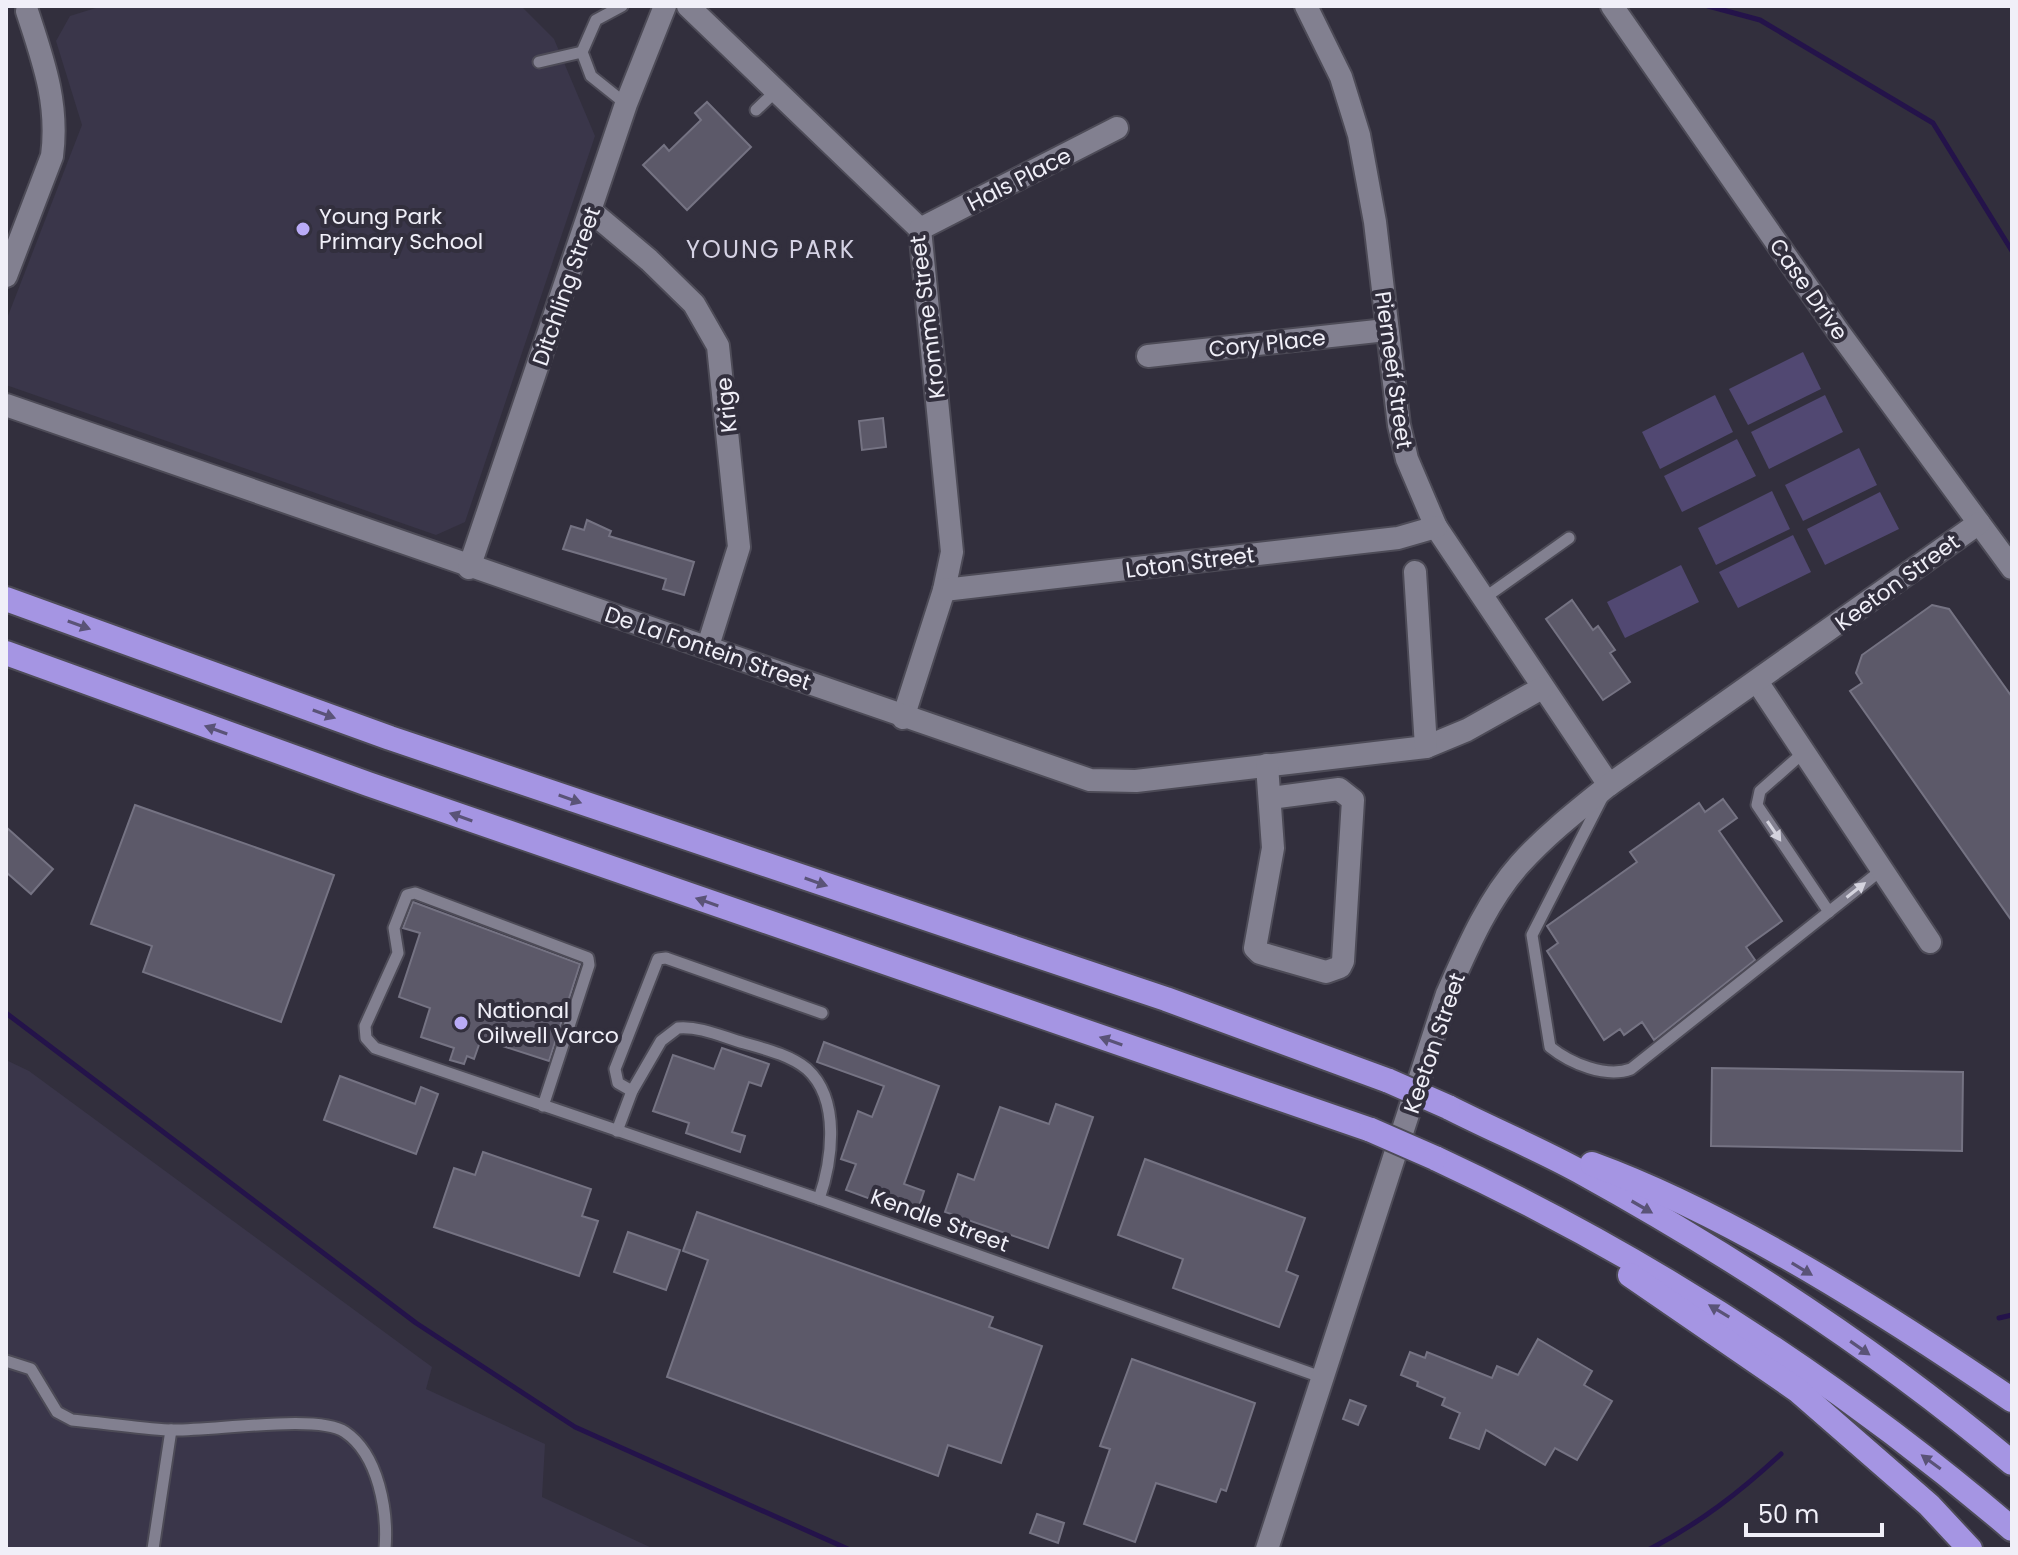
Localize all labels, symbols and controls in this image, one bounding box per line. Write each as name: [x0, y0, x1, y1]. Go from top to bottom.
street label: Hals Place: [962, 140, 1077, 219]
place label: Young Park Primary School: [319, 201, 483, 257]
street label: Ditchling Street: [525, 202, 608, 370]
marker: Young Park Primary School: [294, 220, 312, 238]
street label: Case Drive: [1762, 232, 1855, 347]
district label: YOUNG PARK: [686, 233, 856, 266]
street label: Kromme Street: [902, 233, 953, 401]
street label: Pierneef Street: [1367, 289, 1420, 451]
street label: Cory Place: [1207, 322, 1327, 365]
street label: Krige: [708, 376, 745, 434]
street label: Keeton Street: [1829, 527, 1966, 638]
street label: Loton Street: [1124, 539, 1256, 586]
street label: De La Fontein Street: [601, 599, 815, 698]
one-way arrow: [67, 620, 91, 632]
one-way arrow: [312, 708, 336, 721]
one-way arrow: [204, 723, 228, 736]
one-way arrow: [558, 793, 582, 805]
one-way arrow: [449, 810, 473, 822]
one-way arrow: [1766, 820, 1781, 841]
one-way arrow: [804, 876, 828, 888]
one-way arrow: [1846, 882, 1866, 899]
one-way arrow: [694, 895, 718, 907]
street label: Keeton Street: [1396, 969, 1473, 1118]
place label: National Oilwell Varco: [477, 995, 619, 1051]
marker: National Oilwell Varco: [452, 1014, 470, 1032]
one-way arrow: [1099, 1035, 1123, 1047]
street label: Kendle Street: [866, 1181, 1013, 1260]
one-way arrow: [1631, 1200, 1653, 1214]
one-way arrow: [1791, 1262, 1813, 1276]
one-way arrow: [1708, 1304, 1730, 1318]
one-way arrow: [1850, 1340, 1871, 1355]
one-way arrow: [1920, 1454, 1941, 1470]
scale bar: [1746, 1487, 1882, 1537]
text: 50 m: [1758, 1498, 1819, 1531]

